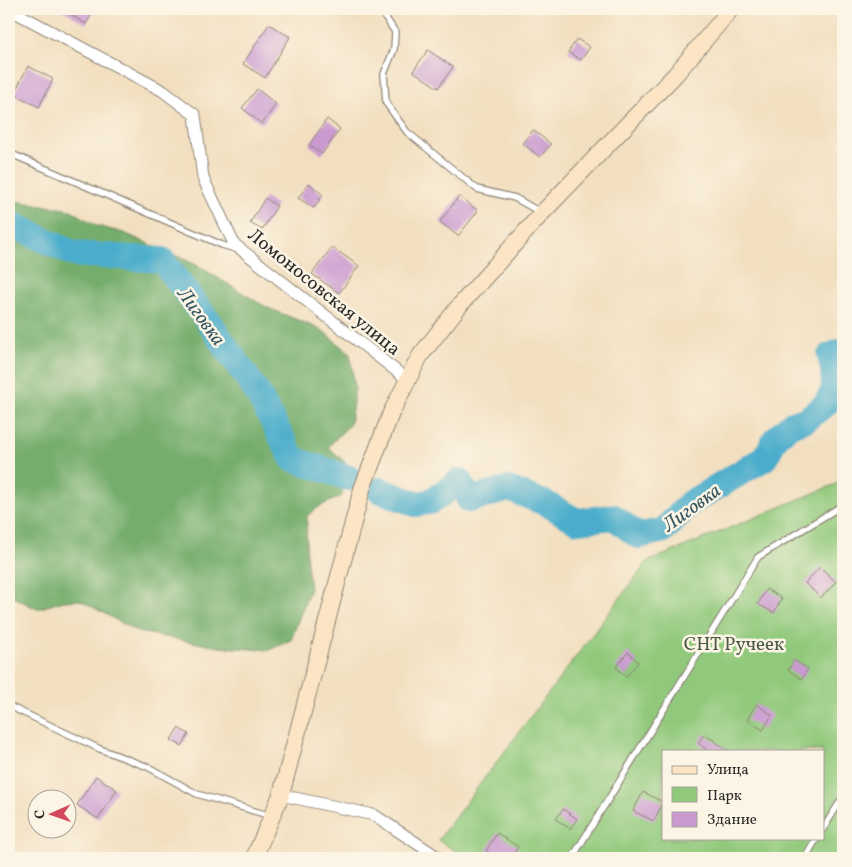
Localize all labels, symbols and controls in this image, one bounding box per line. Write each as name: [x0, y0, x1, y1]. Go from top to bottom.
street label: Ломоносовская улица: [242, 223, 406, 362]
water label: Лиговка: [169, 281, 231, 352]
water label: Лиговка: [656, 478, 727, 540]
park label: СНТ Ручеек: [684, 632, 784, 658]
legend: [662, 750, 824, 840]
text: Улица: [707, 760, 749, 781]
text: Парк: [707, 786, 742, 807]
north arrow: [28, 790, 78, 840]
text: С: [31, 810, 50, 819]
text: Здание: [707, 810, 757, 831]

